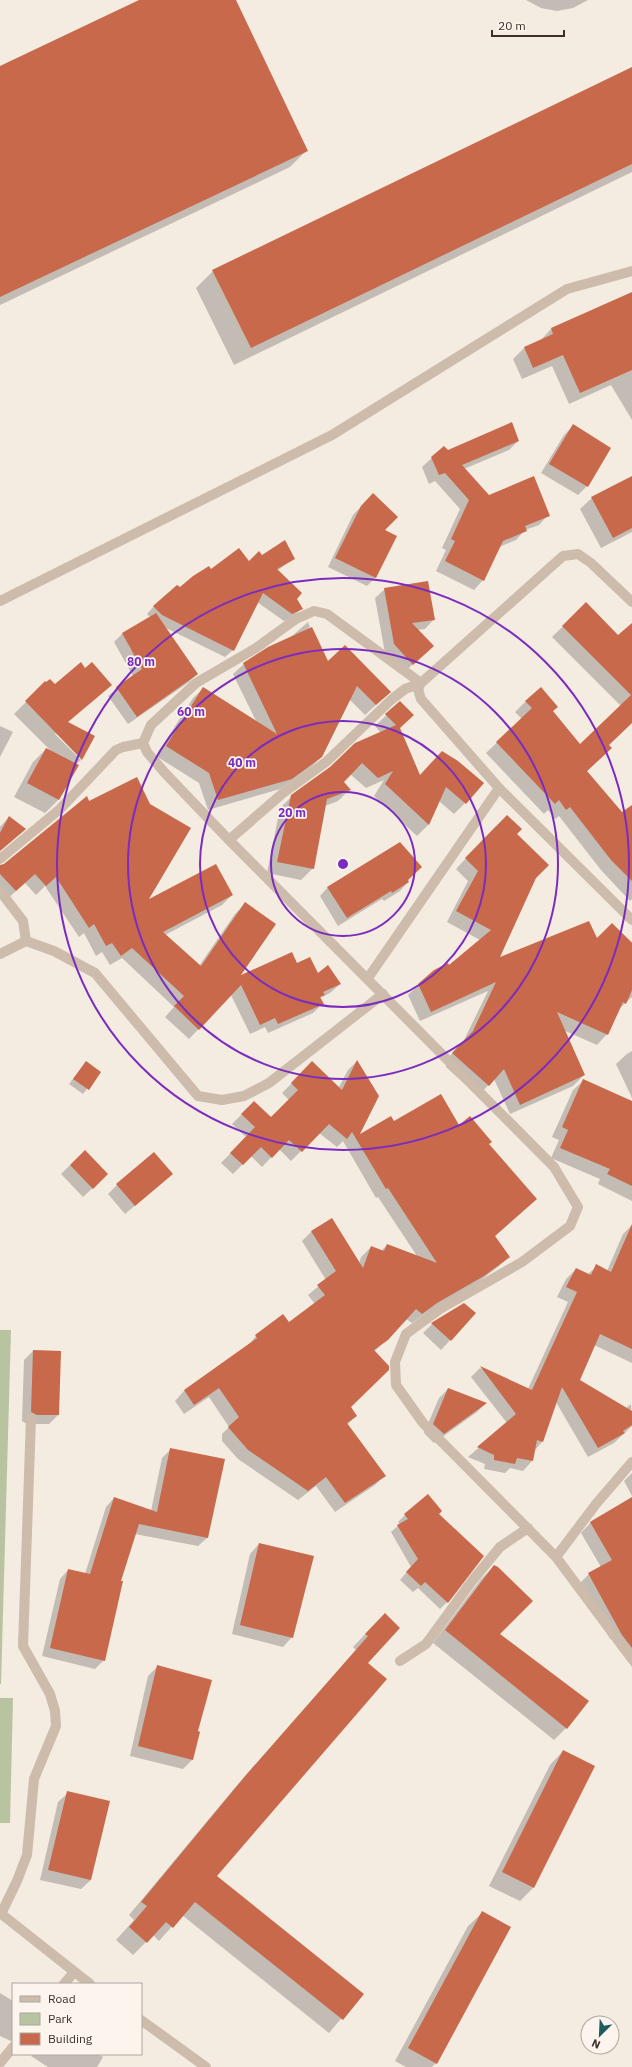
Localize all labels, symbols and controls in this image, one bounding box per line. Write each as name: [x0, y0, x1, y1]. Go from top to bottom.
scale bar: [492, 12, 564, 38]
text: 20 m: [498, 18, 526, 33]
text: 80 m: [127, 654, 155, 669]
text: 60 m: [177, 704, 205, 719]
text: 40 m: [228, 755, 256, 770]
text: 20 m: [278, 805, 306, 820]
centre of rings: [336, 857, 350, 871]
legend: [12, 1983, 142, 2055]
text: Road: [48, 1991, 76, 2006]
text: Park: [48, 2011, 73, 2026]
north arrow: [580, 2015, 620, 2055]
text: Building: [48, 2031, 93, 2046]
text: N: [589, 2036, 602, 2052]

